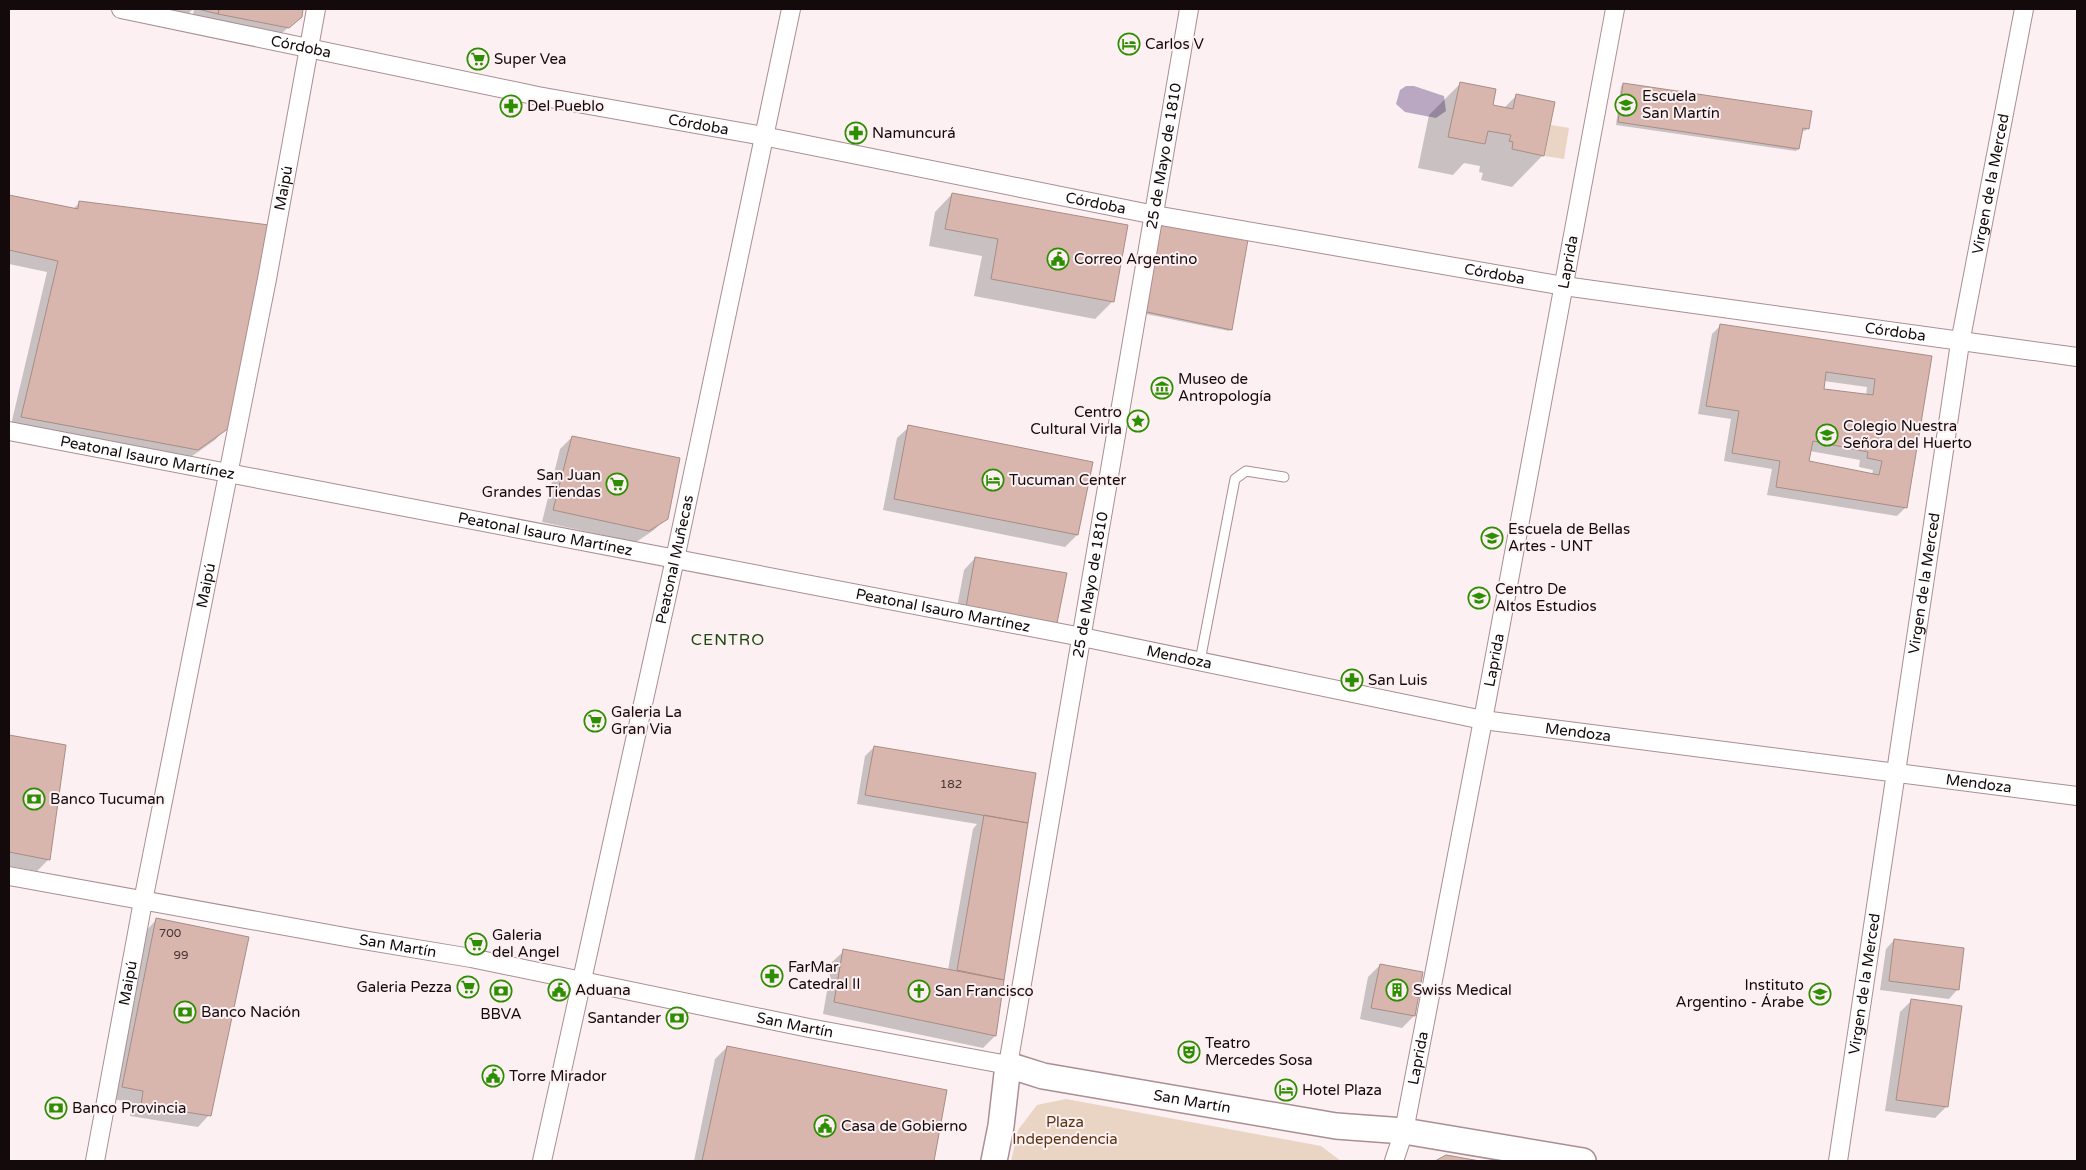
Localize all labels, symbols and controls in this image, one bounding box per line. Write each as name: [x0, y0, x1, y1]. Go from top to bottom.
street label: Córdoba: [269, 32, 333, 62]
hotel icon: Carlos V: [1117, 32, 1141, 56]
place label: Carlos V: [1145, 35, 1205, 53]
supermarket icon: Super Vea: [466, 47, 490, 71]
place label: Super Vea: [494, 50, 566, 68]
street label: 25 de Mayo de 1810: [1142, 82, 1185, 231]
place label: Escuela San Martín: [1642, 87, 1720, 122]
school or university icon: Escuela San Martín: [1614, 93, 1638, 117]
pharmacy icon: Del Pueblo: [499, 94, 523, 118]
place label: Del Pueblo: [527, 97, 604, 115]
street label: Córdoba: [667, 110, 730, 139]
street label: Virgen de la Merced: [1968, 112, 2013, 256]
pharmacy icon: Namuncurá: [844, 121, 868, 145]
place label: Namuncurá: [872, 124, 956, 142]
street label: Maipú: [271, 164, 296, 212]
street label: Córdoba: [1064, 188, 1128, 218]
street label: Laprida: [1554, 234, 1582, 290]
public building icon: Correo Argentino: [1046, 247, 1070, 271]
place label: Correo Argentino: [1074, 250, 1197, 268]
street label: Córdoba: [1463, 260, 1526, 288]
street label: Córdoba: [1864, 319, 1927, 345]
place label: Museo de Antropología: [1178, 370, 1272, 405]
museum icon: Museo de Antropología: [1150, 376, 1174, 400]
place label: Centro Cultural Virla: [1030, 403, 1122, 438]
place icon: Centro Cultural Virla: [1126, 409, 1150, 433]
place label: Colegio Nuestra Señora del Huerto: [1843, 417, 1972, 452]
school or university icon: Colegio Nuestra Señora del Huerto: [1815, 423, 1839, 447]
street label: Peatonal Isauro Martínez: [59, 432, 236, 483]
place label: San Juan Grandes Tiendas: [482, 466, 601, 501]
hotel icon: Tucuman Center: [981, 468, 1005, 492]
place label: Tucuman Center: [1009, 471, 1126, 489]
supermarket icon: San Juan Grandes Tiendas: [605, 472, 629, 496]
street label: Peatonal Muñecas: [652, 493, 697, 626]
street label: Peatonal Isauro Martínez: [456, 508, 634, 560]
street label: 25 de Mayo de 1810: [1069, 510, 1112, 659]
street label: Virgen de la Merced: [1905, 511, 1944, 655]
place label: Escuela de Bellas Artes - UNT: [1508, 520, 1630, 555]
school or university icon: Escuela de Bellas Artes - UNT: [1480, 526, 1504, 550]
street label: Maipú: [193, 562, 219, 610]
place label: Centro De Altos Estudios: [1495, 580, 1597, 615]
street label: Peatonal Isauro Martínez: [854, 585, 1032, 636]
school or university icon: Centro De Altos Estudios: [1467, 586, 1491, 610]
district label: CENTRO: [691, 630, 765, 650]
street label: Laprida: [1480, 632, 1508, 688]
street label: Mendoza: [1145, 642, 1214, 673]
pharmacy icon: San Luis: [1340, 668, 1364, 692]
place label: San Luis: [1368, 671, 1427, 689]
place label: Galeria La Gran Via: [611, 703, 682, 738]
supermarket icon: Galeria La Gran Via: [583, 709, 607, 733]
street label: Mendoza: [1544, 719, 1612, 745]
street label: Mendoza: [1945, 770, 2013, 797]
house number: 182: [940, 777, 962, 791]
bank icon: Banco Tucuman: [22, 787, 46, 811]
place label: Banco Tucuman: [50, 790, 165, 808]
street label: Virgen de la Merced: [1845, 912, 1884, 1056]
house number: 700: [159, 926, 182, 940]
place label: Galeria del Angel: [492, 926, 560, 961]
street label: San Martín: [358, 931, 438, 961]
supermarket icon: Galeria del Angel: [464, 932, 488, 956]
house number: 99: [173, 948, 189, 962]
place label: FarMar Catedral II: [788, 958, 861, 993]
street label: Maipú: [115, 959, 141, 1007]
pharmacy icon: FarMar Catedral II: [760, 964, 784, 988]
supermarket icon: Galeria Pezza: [456, 975, 480, 999]
place label: Instituto Argentino - Árabe: [1676, 976, 1804, 1011]
place label: Galeria Pezza: [356, 978, 452, 996]
public building icon: Aduana: [547, 978, 571, 1002]
building icon: Swiss Medical: [1385, 978, 1409, 1002]
bank icon: BBVA: [489, 979, 513, 1003]
church icon: San Francisco: [907, 979, 931, 1003]
place label: Aduana: [575, 981, 631, 999]
place label: Swiss Medical: [1413, 981, 1512, 999]
place label: San Francisco: [935, 982, 1034, 1000]
school or university icon: Instituto Argentino - Árabe: [1808, 982, 1832, 1006]
bank icon: Banco Nación: [173, 1000, 197, 1024]
place label: Banco Nación: [201, 1003, 300, 1021]
place label: BBVA: [480, 1005, 522, 1023]
bank icon: Santander: [665, 1006, 689, 1030]
street label: San Martín: [755, 1008, 835, 1041]
place label: Santander: [587, 1009, 661, 1027]
street label: Laprida: [1404, 1030, 1432, 1086]
place label: Teatro Mercedes Sosa: [1205, 1034, 1313, 1069]
theatre icon: Teatro Mercedes Sosa: [1177, 1040, 1201, 1064]
public building icon: Torre Mirador: [481, 1064, 505, 1088]
place label: Torre Mirador: [509, 1067, 607, 1085]
hotel icon: Hotel Plaza: [1274, 1078, 1298, 1102]
place label: Hotel Plaza: [1302, 1081, 1382, 1099]
street label: San Martín: [1152, 1086, 1232, 1117]
bank icon: Banco Provincia: [44, 1096, 68, 1120]
place label: Banco Provincia: [72, 1099, 186, 1117]
park label: Plaza Independencia: [1012, 1113, 1118, 1148]
public building icon: Casa de Gobierno: [813, 1114, 837, 1138]
place label: Casa de Gobierno: [841, 1117, 967, 1135]

